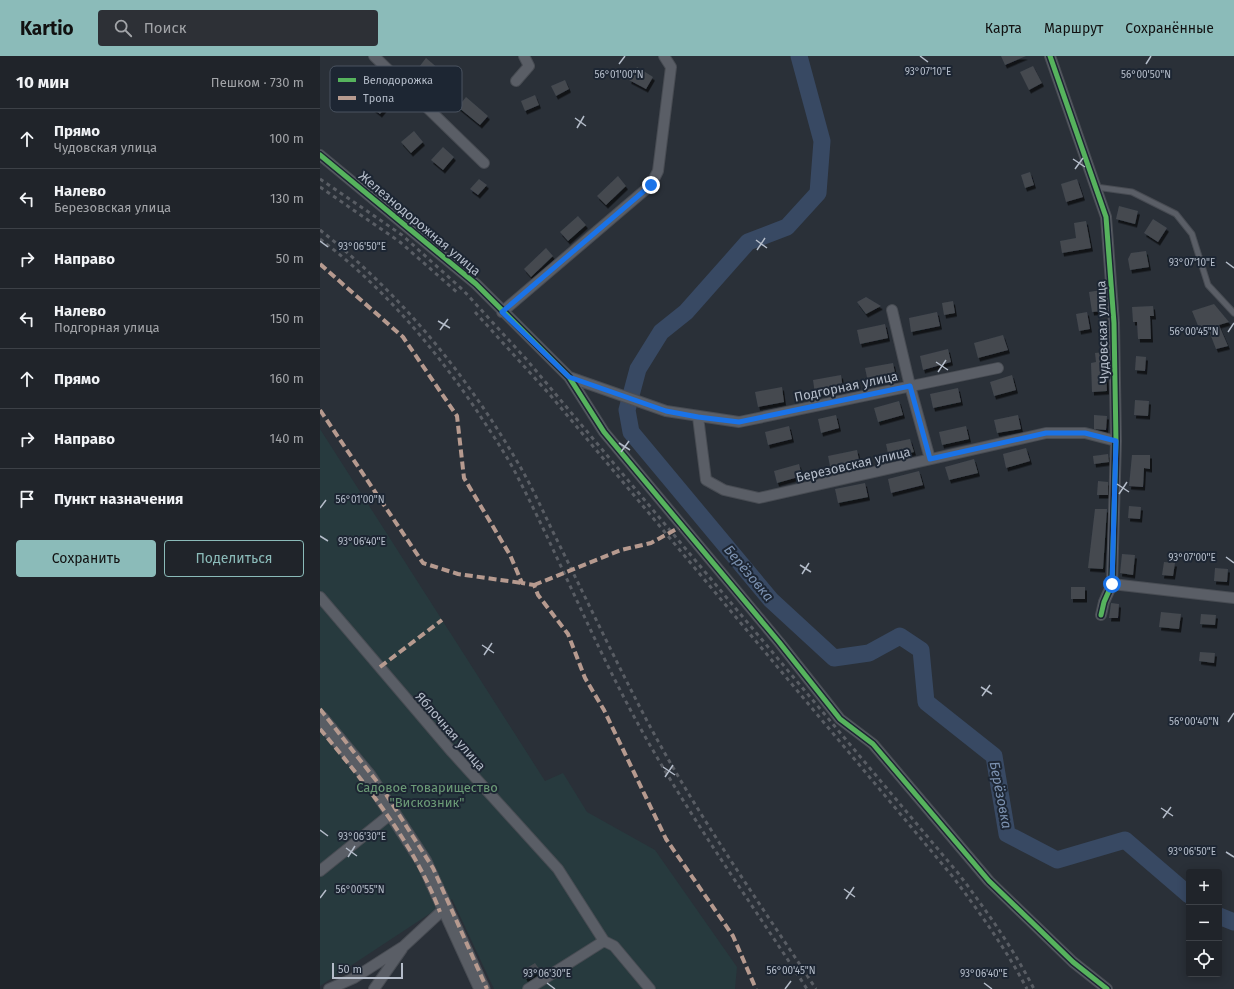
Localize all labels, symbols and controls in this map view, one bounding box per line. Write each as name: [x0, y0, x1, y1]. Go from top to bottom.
search box: [98, 10, 378, 46]
text: Kartio: [20, 17, 74, 40]
icon: search: [112, 17, 134, 39]
text: Поиск: [144, 19, 187, 37]
text: Карта: [985, 20, 1022, 37]
text: Маршрут: [1044, 20, 1103, 37]
text: Сохранённые: [1125, 20, 1214, 37]
legend: [330, 66, 462, 112]
text: 93°07'10"E: [905, 66, 951, 78]
text: 56°01'00"N: [594, 69, 644, 81]
text: 56°00'50"N: [1121, 69, 1171, 81]
text: 10 мин: [16, 72, 69, 93]
text: Велодорожка: [363, 74, 433, 87]
text: Пешком · 730 m: [211, 75, 304, 90]
text: Тропа: [363, 92, 394, 105]
text: Прямо: [54, 122, 100, 140]
icon: ahead: [16, 128, 38, 150]
text: 100 m: [269, 131, 304, 146]
text: Чудовская улица: [54, 140, 157, 155]
street label: Железнодорожная улица: [356, 168, 484, 279]
route end: [642, 176, 660, 194]
text: Налево: [54, 182, 106, 200]
icon: left: [16, 188, 38, 210]
text: 130 m: [270, 191, 304, 206]
text: Березовская улица: [54, 200, 171, 215]
text: 93°06'50"E: [338, 241, 386, 253]
icon: right: [16, 248, 38, 270]
text: Направо: [54, 250, 115, 268]
text: 50 m: [276, 251, 304, 266]
text: 93°07'10"E: [1169, 257, 1215, 269]
street label: Чудовская улица: [1093, 280, 1112, 384]
text: Налево: [54, 302, 106, 320]
icon: left: [16, 308, 38, 330]
text: 150 m: [270, 311, 304, 326]
text: Подгорная улица: [54, 320, 160, 335]
text: 56°00'45"N: [1169, 326, 1219, 338]
icon: ahead: [16, 368, 38, 390]
street label: Подгорная улица: [793, 368, 899, 405]
text: Прямо: [54, 370, 100, 388]
text: 160 m: [270, 371, 304, 386]
icon: right: [16, 428, 38, 450]
text: Направо: [54, 430, 115, 448]
text: 140 m: [270, 431, 304, 446]
street label: Березовская улица: [794, 444, 912, 485]
icon: arrive: [16, 488, 38, 510]
text: Пункт назначения: [54, 490, 183, 508]
text: 56°01'00"N: [335, 494, 385, 506]
text: 93°06'40"E: [338, 536, 386, 548]
button: Сохранить: [16, 540, 156, 577]
button: Поделиться: [164, 540, 304, 577]
water label: Берёзовка: [720, 542, 777, 605]
text: 93°07'00"E: [1168, 552, 1216, 564]
route start: [1103, 575, 1121, 593]
street label: Яблочная улица: [412, 689, 489, 774]
text: 56°00'40"N: [1169, 716, 1219, 728]
water label: Берёзовка: [986, 760, 1015, 830]
park label: Садовое товарищество "Вискозник": [356, 780, 498, 810]
text: 93°06'30"E: [338, 831, 386, 843]
text: 93°06'50"E: [1168, 846, 1216, 858]
map controls: [1186, 869, 1222, 977]
button: +: [1186, 869, 1222, 905]
text: 56°00'55"N: [335, 884, 385, 896]
button: −: [1186, 905, 1222, 941]
button: locate: [1186, 941, 1222, 977]
scale bar: [332, 961, 403, 980]
text: 50 m: [338, 963, 362, 976]
text: 56°00'45"N: [766, 965, 816, 977]
text: 93°06'30"E: [523, 968, 571, 980]
text: 93°06'40"E: [960, 968, 1008, 980]

